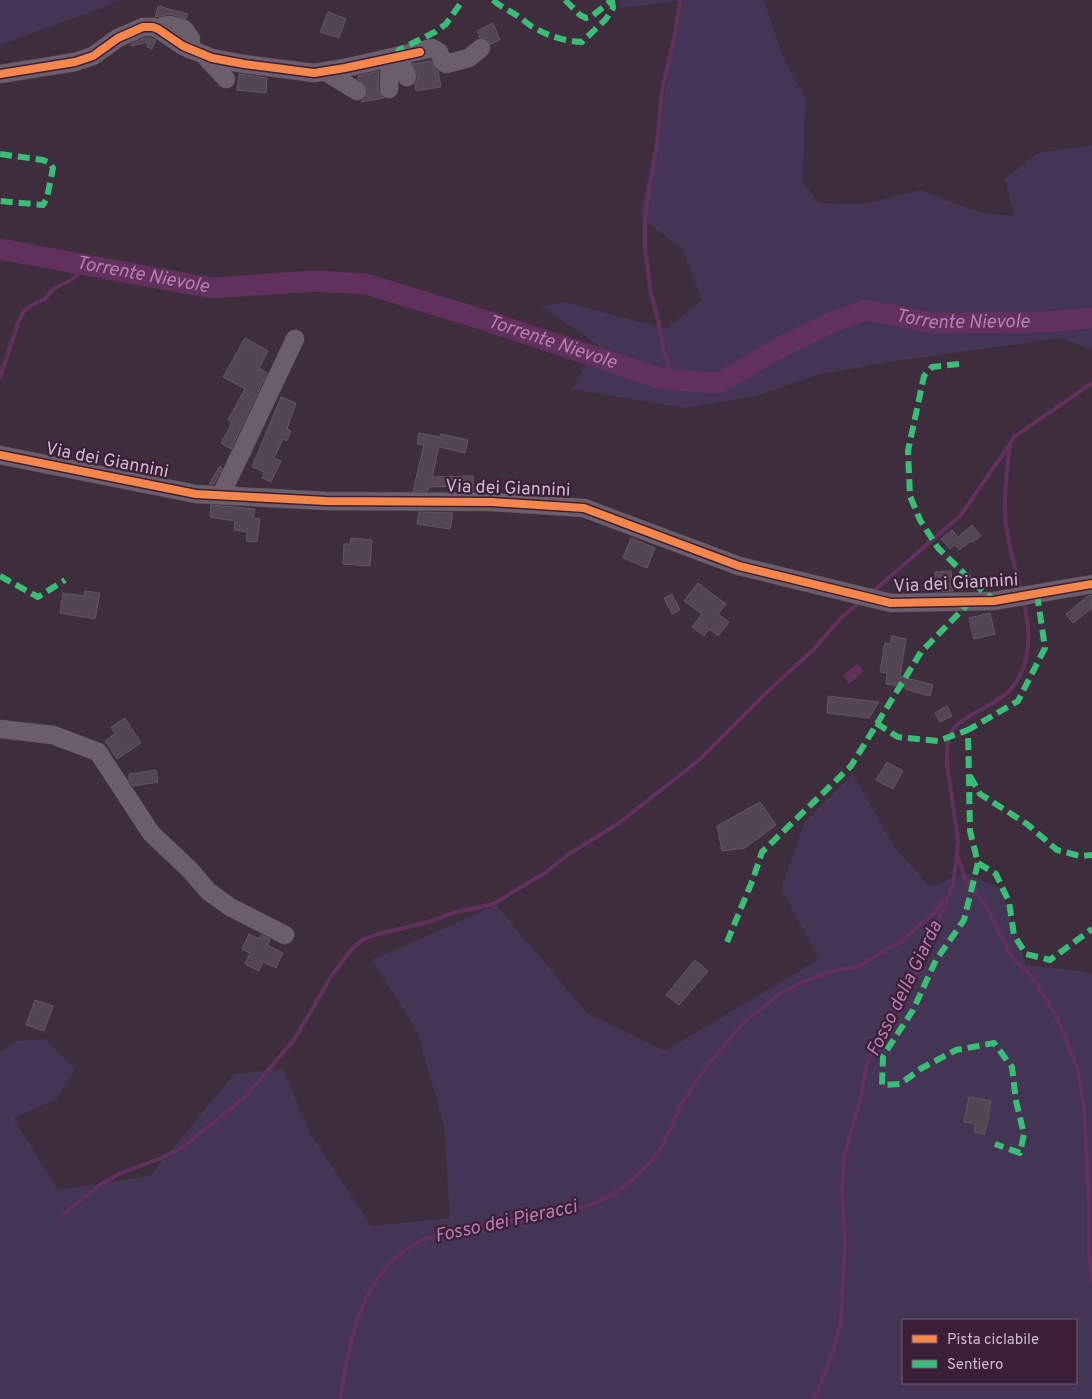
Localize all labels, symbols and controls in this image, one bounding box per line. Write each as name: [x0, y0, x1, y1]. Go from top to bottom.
water label: Torrente Nievole: [74, 251, 211, 299]
water label: Torrente Nievole: [893, 304, 1030, 336]
water label: Torrente Nievole: [484, 310, 620, 375]
street label: Via dei Giannini: [43, 438, 171, 484]
street label: Via dei Giannini: [445, 475, 571, 503]
street label: Via dei Giannini: [893, 569, 1019, 599]
water label: Fosso della Giarda: [862, 917, 948, 1061]
water label: Fosso dei Pieracci: [433, 1195, 581, 1249]
legend: [902, 1319, 1077, 1384]
text: Pista ciclabile: [947, 1331, 1039, 1350]
text: Sentiero: [947, 1356, 1003, 1375]

